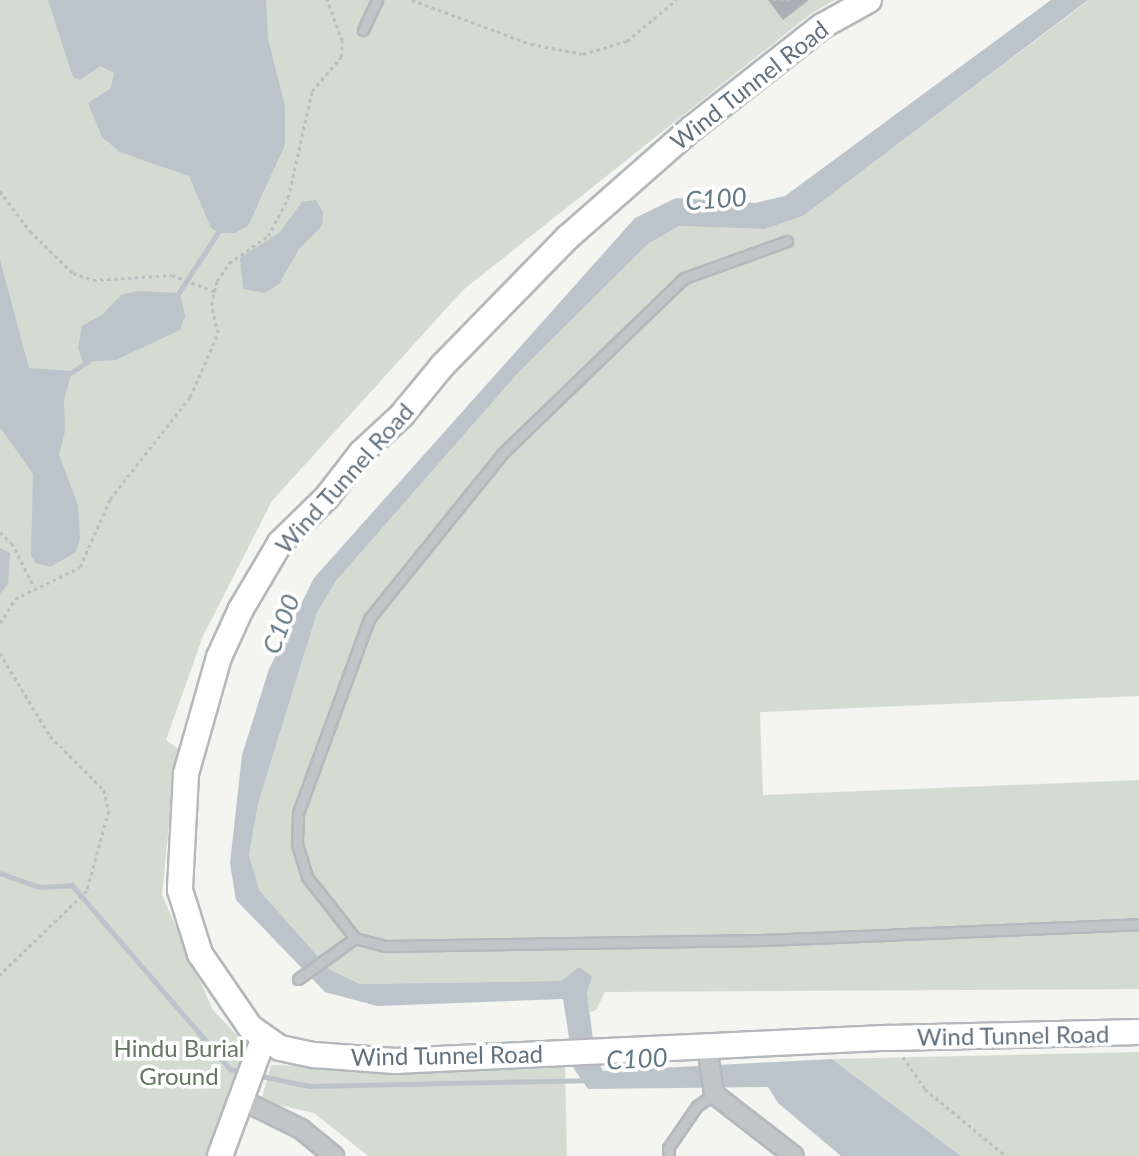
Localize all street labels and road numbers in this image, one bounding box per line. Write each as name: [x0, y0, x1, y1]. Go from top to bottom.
street label: Wind Tunnel Road: [664, 14, 834, 156]
street label: Wind Tunnel Road: [269, 397, 419, 559]
street label: Wind Tunnel Road: [916, 1019, 1110, 1051]
street label: Wind Tunnel Road: [350, 1039, 544, 1071]

